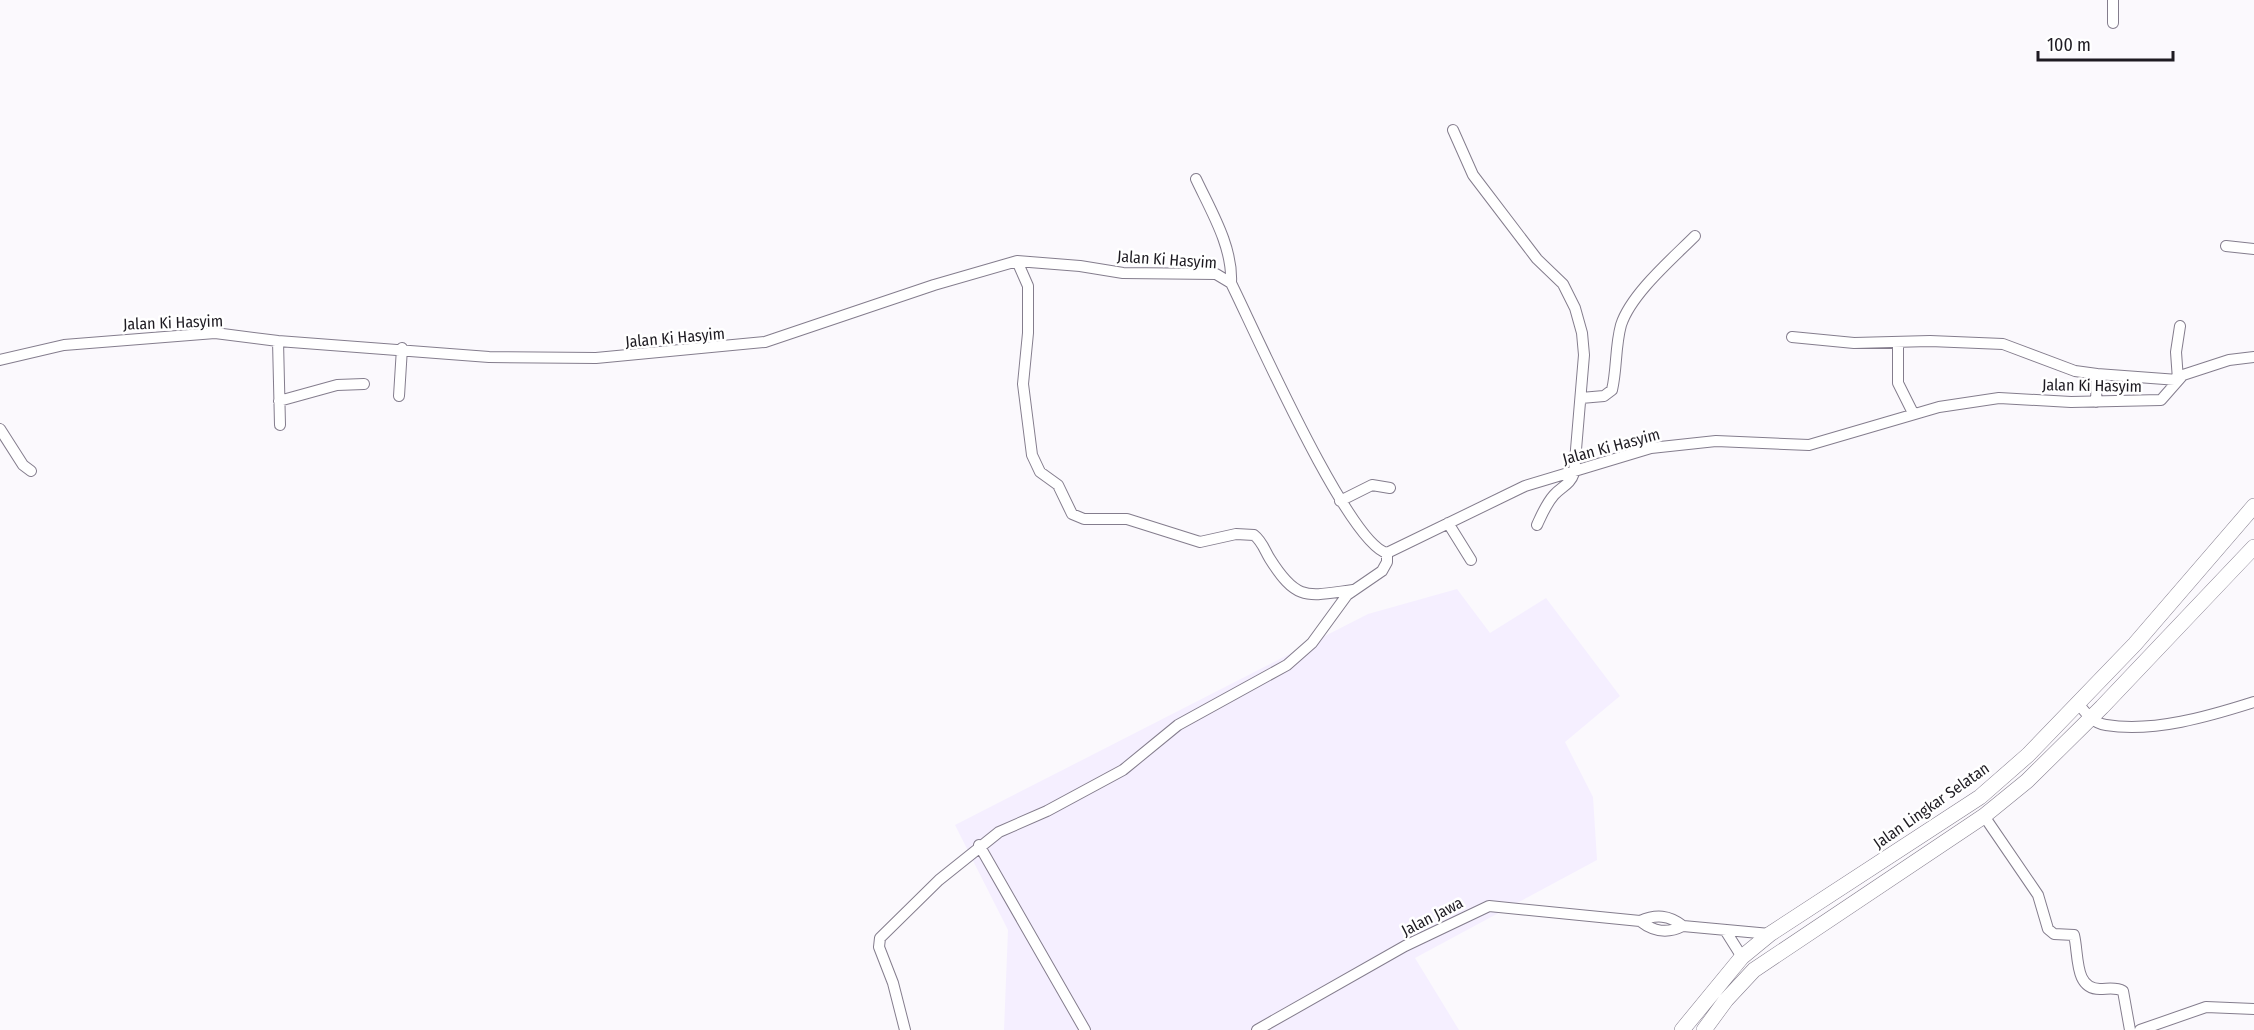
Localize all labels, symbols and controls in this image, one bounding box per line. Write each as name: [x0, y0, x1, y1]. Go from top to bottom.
scale bar: [2038, 24, 2173, 62]
text: 100 m: [2047, 34, 2091, 56]
street label: Jalan Ki Hasyim: [1116, 247, 1217, 272]
street label: Jalan Ki Hasyim: [123, 311, 223, 334]
street label: Jalan Ki Hasyim: [624, 324, 726, 351]
street label: Jalan Ki Hasyim: [2042, 375, 2142, 396]
street label: Jalan Ki Hasyim: [1560, 424, 1662, 469]
street label: Jalan Lingkar Selatan: [1870, 758, 1993, 852]
street label: Jalan Jawa: [1398, 893, 1466, 940]

